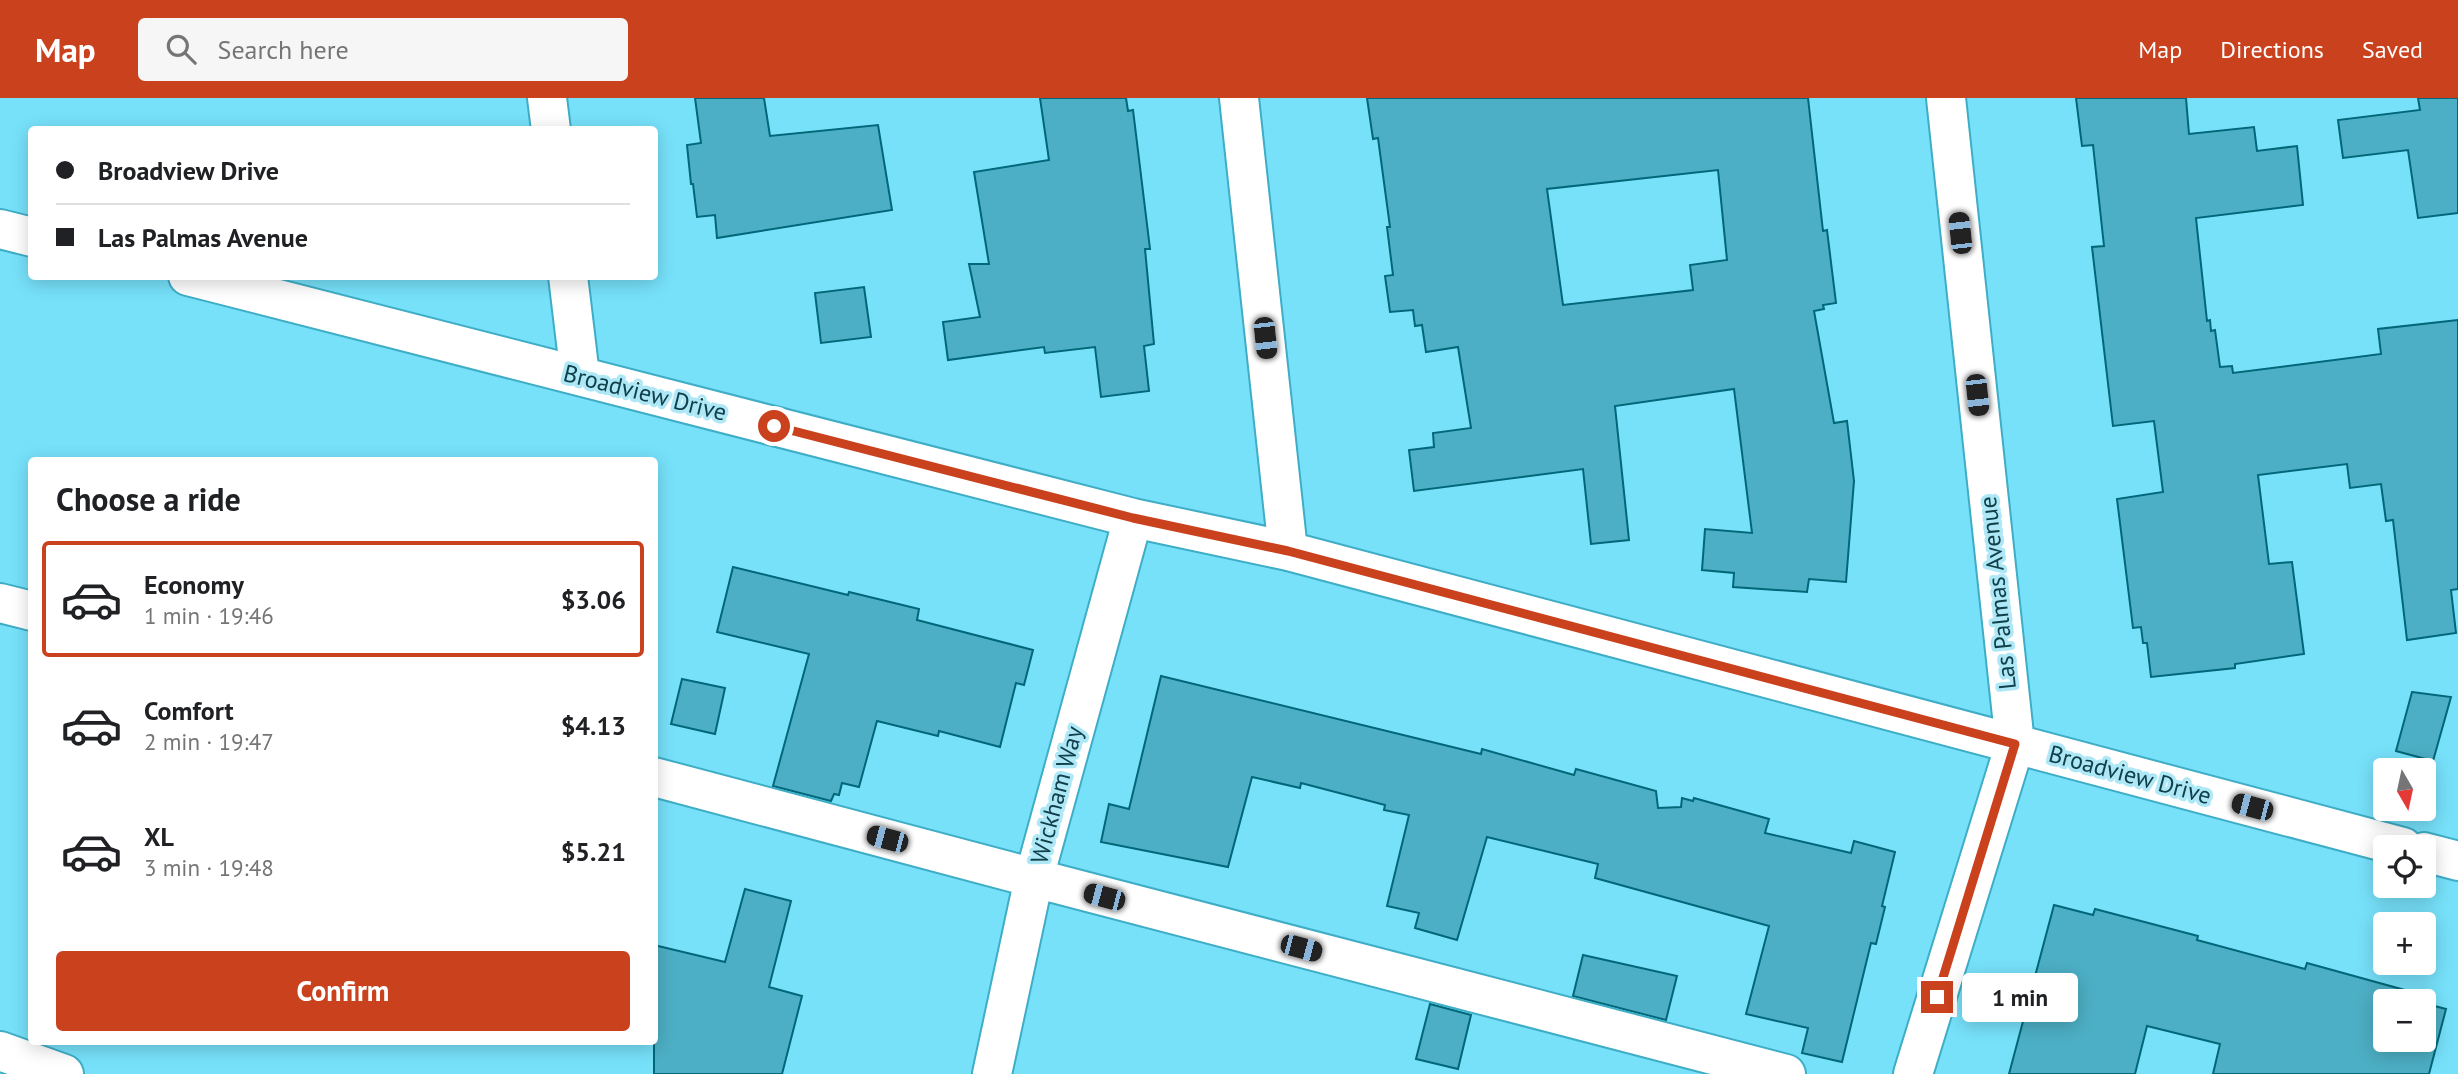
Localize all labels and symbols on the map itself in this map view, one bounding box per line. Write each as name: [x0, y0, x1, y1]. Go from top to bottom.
car: [1948, 211, 1973, 255]
car: [1253, 316, 1278, 360]
street label: Broadview Drive: [560, 357, 730, 428]
car: [1965, 373, 1990, 417]
route start: [758, 410, 790, 442]
street label: Las Palmas Avenue: [1972, 495, 2023, 691]
street label: Wickham Way: [1023, 723, 1090, 867]
street label: Broadview Drive: [2045, 738, 2215, 811]
north arrow: [2373, 758, 2436, 821]
car: [2229, 791, 2276, 823]
car: [864, 823, 911, 855]
car: [1081, 881, 1128, 913]
car: [1278, 932, 1325, 964]
callout: 1 min: [1962, 972, 2077, 1021]
route end: [1921, 981, 1953, 1013]

